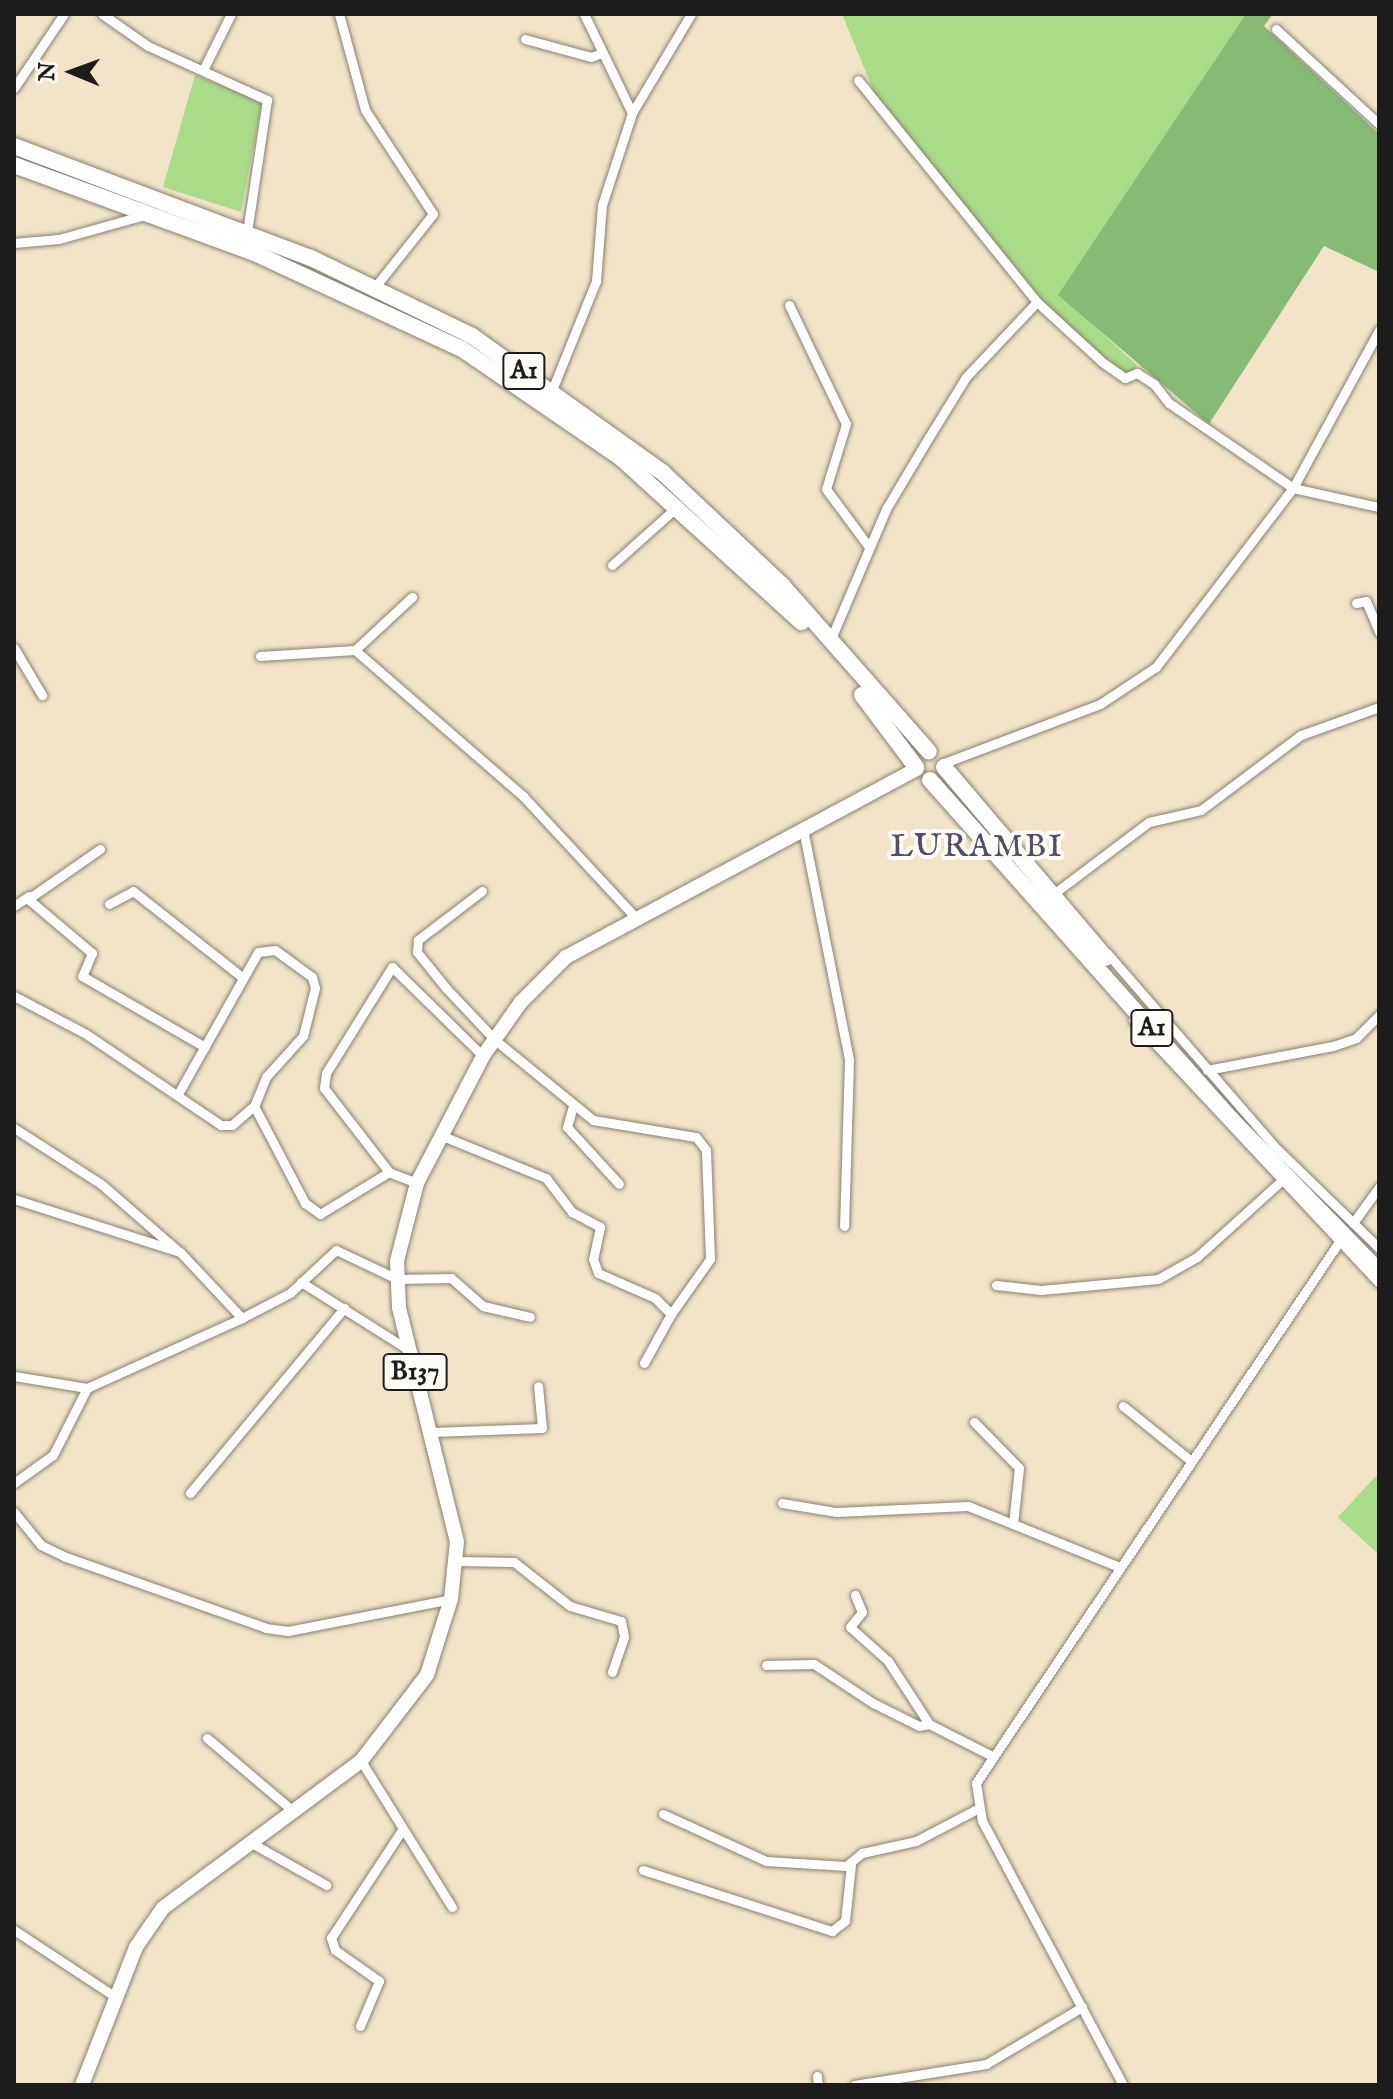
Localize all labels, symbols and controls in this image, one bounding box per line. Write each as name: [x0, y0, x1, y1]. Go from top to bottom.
north arrow: [32, 32, 112, 112]
text: N: [34, 62, 62, 81]
road number: A1: [502, 349, 546, 393]
district label: LURAMBI: [890, 829, 1064, 867]
road number: A1: [1130, 1006, 1174, 1050]
road number: B137: [381, 1350, 449, 1394]

